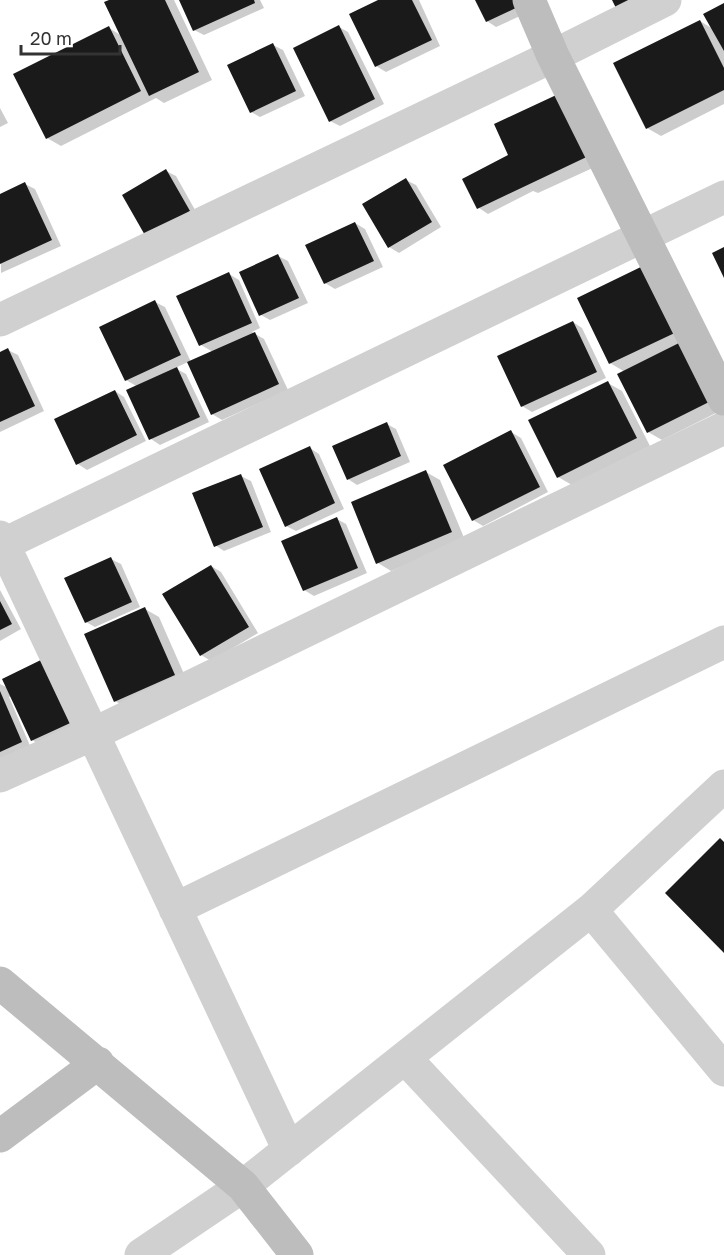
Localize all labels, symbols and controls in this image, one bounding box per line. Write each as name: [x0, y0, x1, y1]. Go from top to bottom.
scale bar: [21, 18, 120, 56]
text: 20 m: [30, 27, 72, 49]

